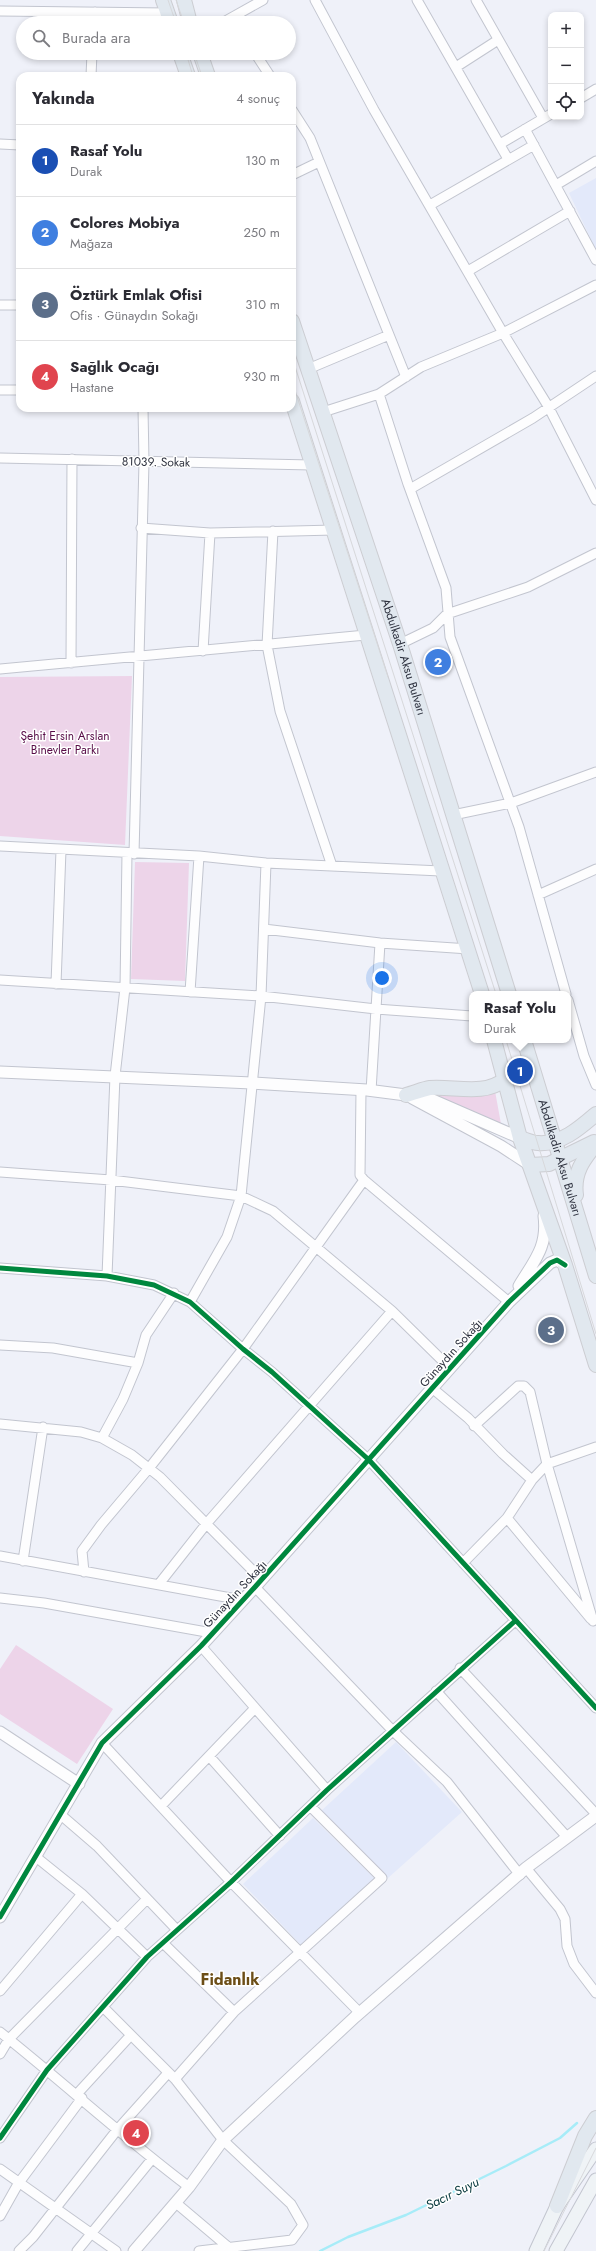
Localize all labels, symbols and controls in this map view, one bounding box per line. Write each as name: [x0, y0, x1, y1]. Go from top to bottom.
map controls: [548, 12, 584, 120]
button: +: [548, 12, 584, 48]
search box: [16, 16, 296, 60]
icon: search: [30, 27, 52, 49]
text: Burada ara: [62, 27, 130, 49]
button: −: [548, 48, 584, 84]
button: locate: [548, 84, 584, 120]
text: Yakında: [32, 86, 95, 110]
text: 4 sonuç: [236, 89, 280, 108]
text: Rasaf Yolu: [70, 140, 142, 162]
text: 1: [42, 151, 48, 170]
text: 130 m: [245, 151, 280, 170]
text: Durak: [70, 162, 102, 181]
text: Colores Mobiya: [70, 212, 180, 234]
text: 2: [41, 223, 49, 242]
text: 250 m: [243, 223, 280, 242]
text: Mağaza: [70, 234, 113, 253]
text: Öztürk Emlak Ofisi: [70, 284, 202, 306]
text: 3: [41, 295, 49, 314]
text: 310 m: [245, 295, 280, 314]
text: Ofis · Günaydın Sokağı: [70, 306, 198, 325]
text: Sağlık Ocağı: [70, 356, 159, 378]
text: 4: [40, 367, 50, 386]
text: 930 m: [244, 367, 280, 386]
text: Hastane: [70, 378, 114, 397]
street label: 81039. Sokak: [122, 452, 191, 472]
street label: Abdulkadir Aksu Bulvarı: [376, 596, 431, 718]
pin: 2: [425, 647, 451, 677]
park label: Şehit Ersin Arslan Binevler Parkı: [21, 727, 109, 759]
your location: [372, 968, 392, 988]
popup: [469, 991, 571, 1043]
text: Rasaf Yolu: [484, 997, 556, 1019]
text: Durak: [484, 1019, 516, 1038]
pin: 1: [507, 1056, 533, 1086]
street label: Abdulkadir Aksu Bulvarı: [534, 1097, 586, 1218]
street label: Günaydın Sokağı: [415, 1315, 487, 1391]
pin: 3: [538, 1315, 564, 1345]
street label: Günaydın Sokağı: [199, 1556, 271, 1632]
district label: Fidanlık: [201, 1968, 260, 1991]
pin: 4: [123, 2118, 149, 2148]
water label: Sacır Suyu: [422, 2172, 483, 2215]

